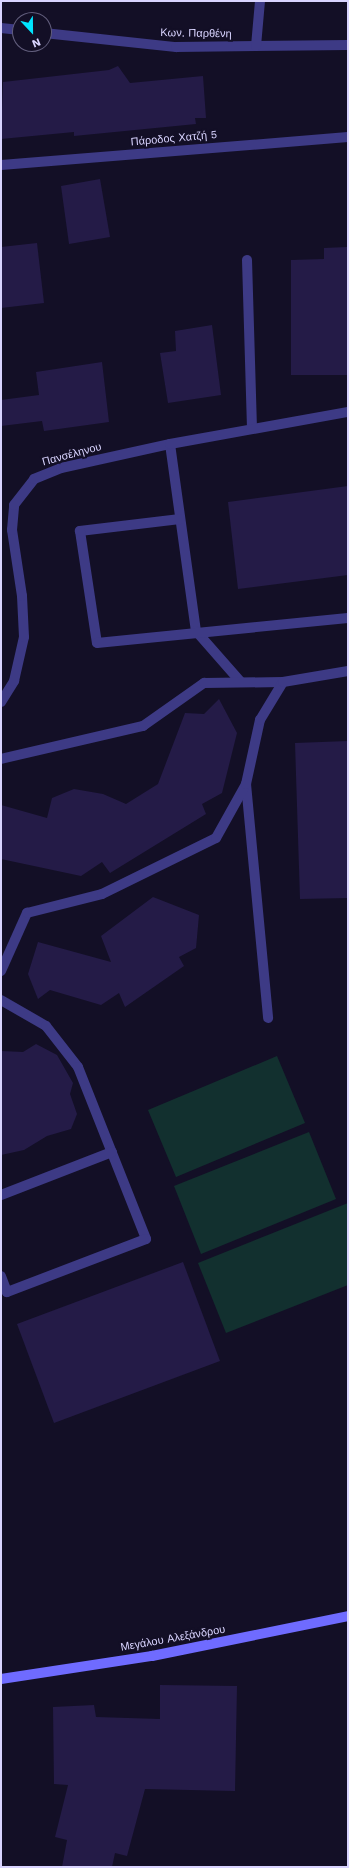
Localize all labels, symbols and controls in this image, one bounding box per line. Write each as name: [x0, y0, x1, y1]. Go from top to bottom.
north arrow: [12, 12, 52, 52]
street label: Κων. Παρθένη: [160, 27, 232, 41]
text: N: [30, 35, 43, 50]
street label: Πάροδος Χατζή 5: [130, 129, 218, 149]
street label: Πανσέληνου: [41, 441, 103, 469]
street label: Μεγάλου Αλεξάνδρου: [120, 1623, 226, 1655]

